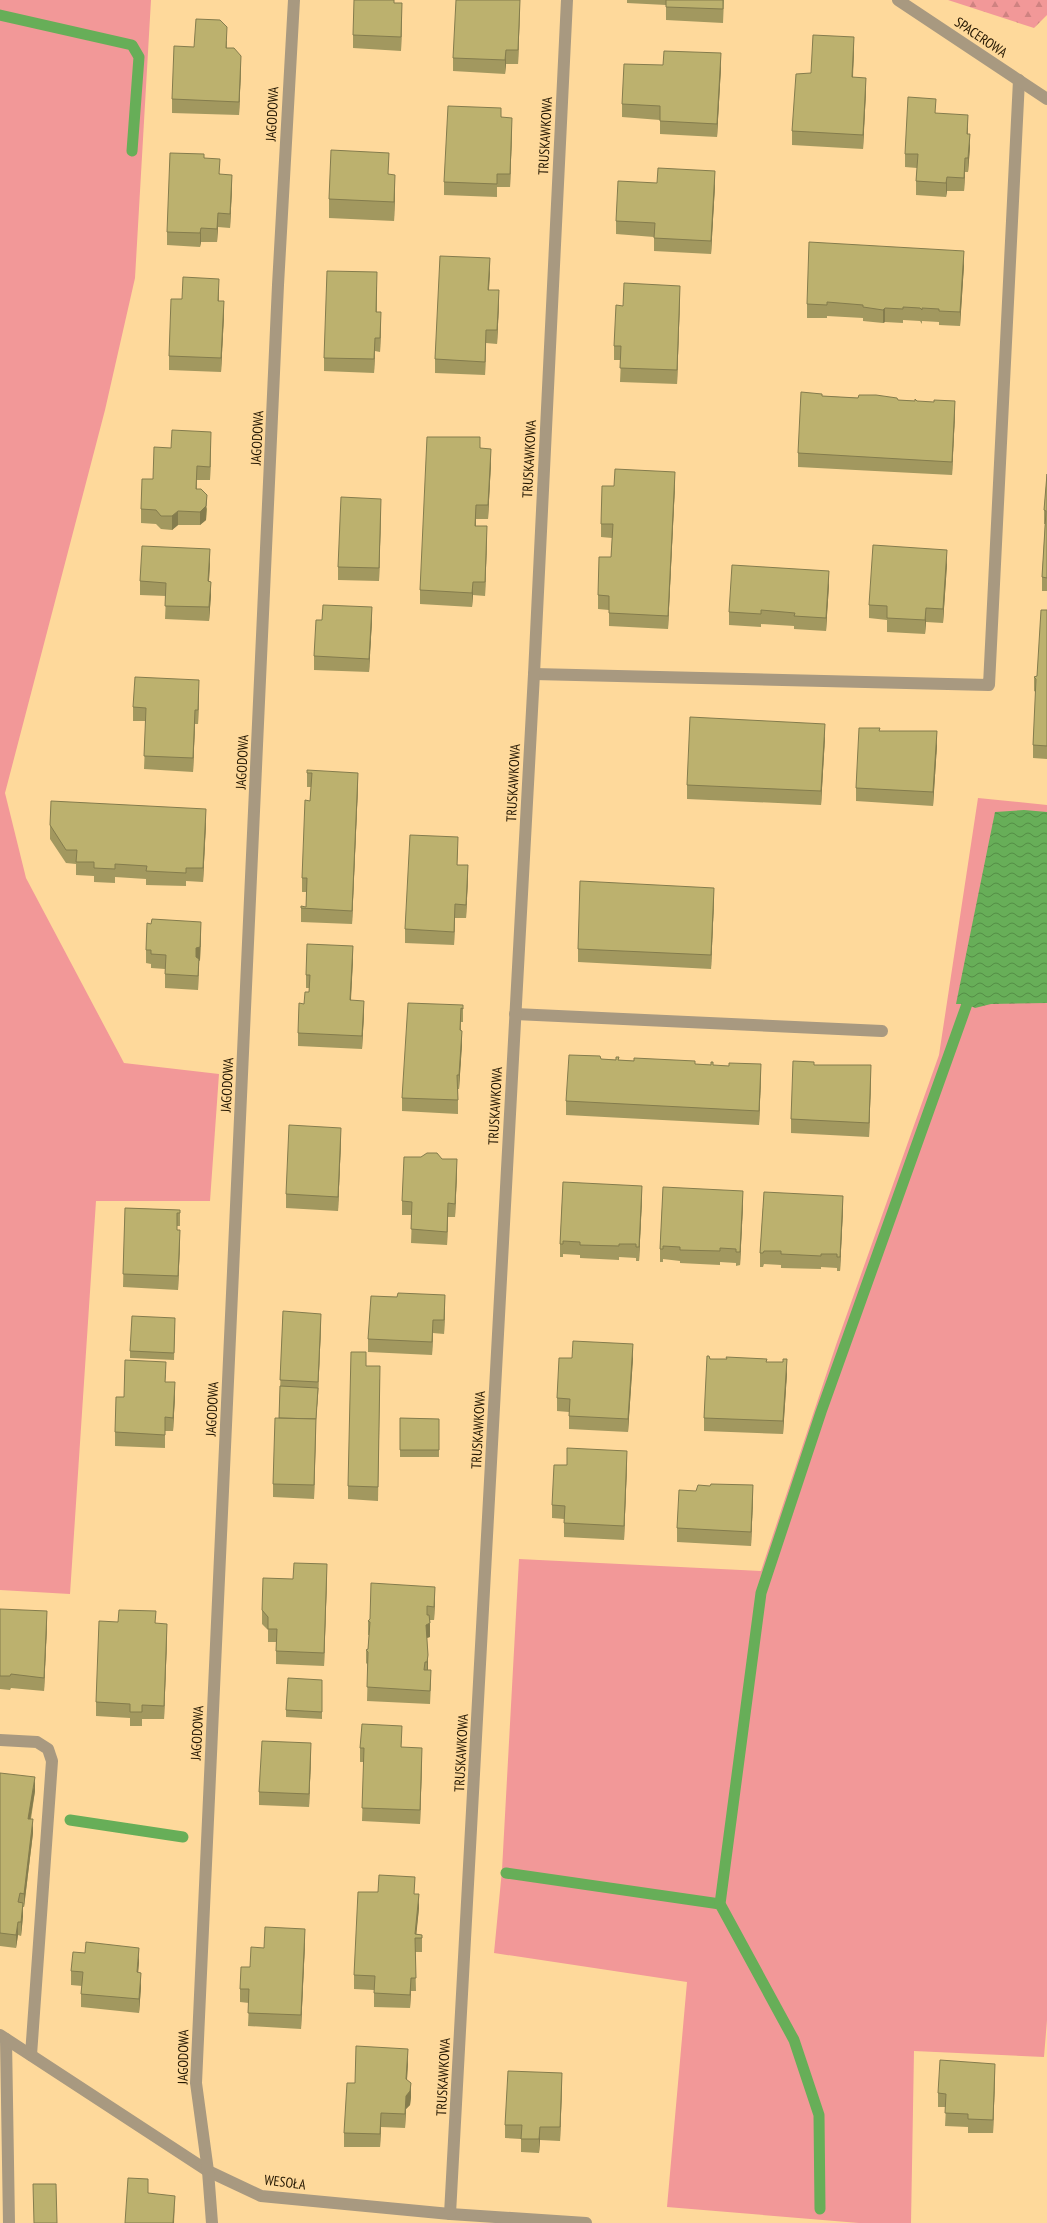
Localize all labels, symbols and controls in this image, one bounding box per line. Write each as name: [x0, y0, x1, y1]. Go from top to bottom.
street label: SPACEROWA: [951, 13, 1011, 61]
street label: JAGODOWA: [262, 86, 282, 143]
street label: TRUSKAWKOWA: [534, 96, 556, 176]
street label: JAGODOWA: [247, 410, 267, 467]
street label: TRUSKAWKOWA: [518, 419, 540, 499]
street label: JAGODOWA: [232, 734, 252, 791]
street label: TRUSKAWKOWA: [502, 743, 524, 823]
street label: JAGODOWA: [217, 1057, 237, 1114]
street label: TRUSKAWKOWA: [484, 1066, 506, 1146]
street label: JAGODOWA: [202, 1381, 222, 1438]
street label: TRUSKAWKOWA: [467, 1390, 489, 1470]
street label: JAGODOWA: [187, 1705, 207, 1762]
street label: TRUSKAWKOWA: [450, 1713, 472, 1793]
street label: JAGODOWA: [174, 2029, 192, 2086]
street label: TRUSKAWKOWA: [432, 2037, 454, 2117]
street label: WESOŁA: [263, 2171, 307, 2194]

